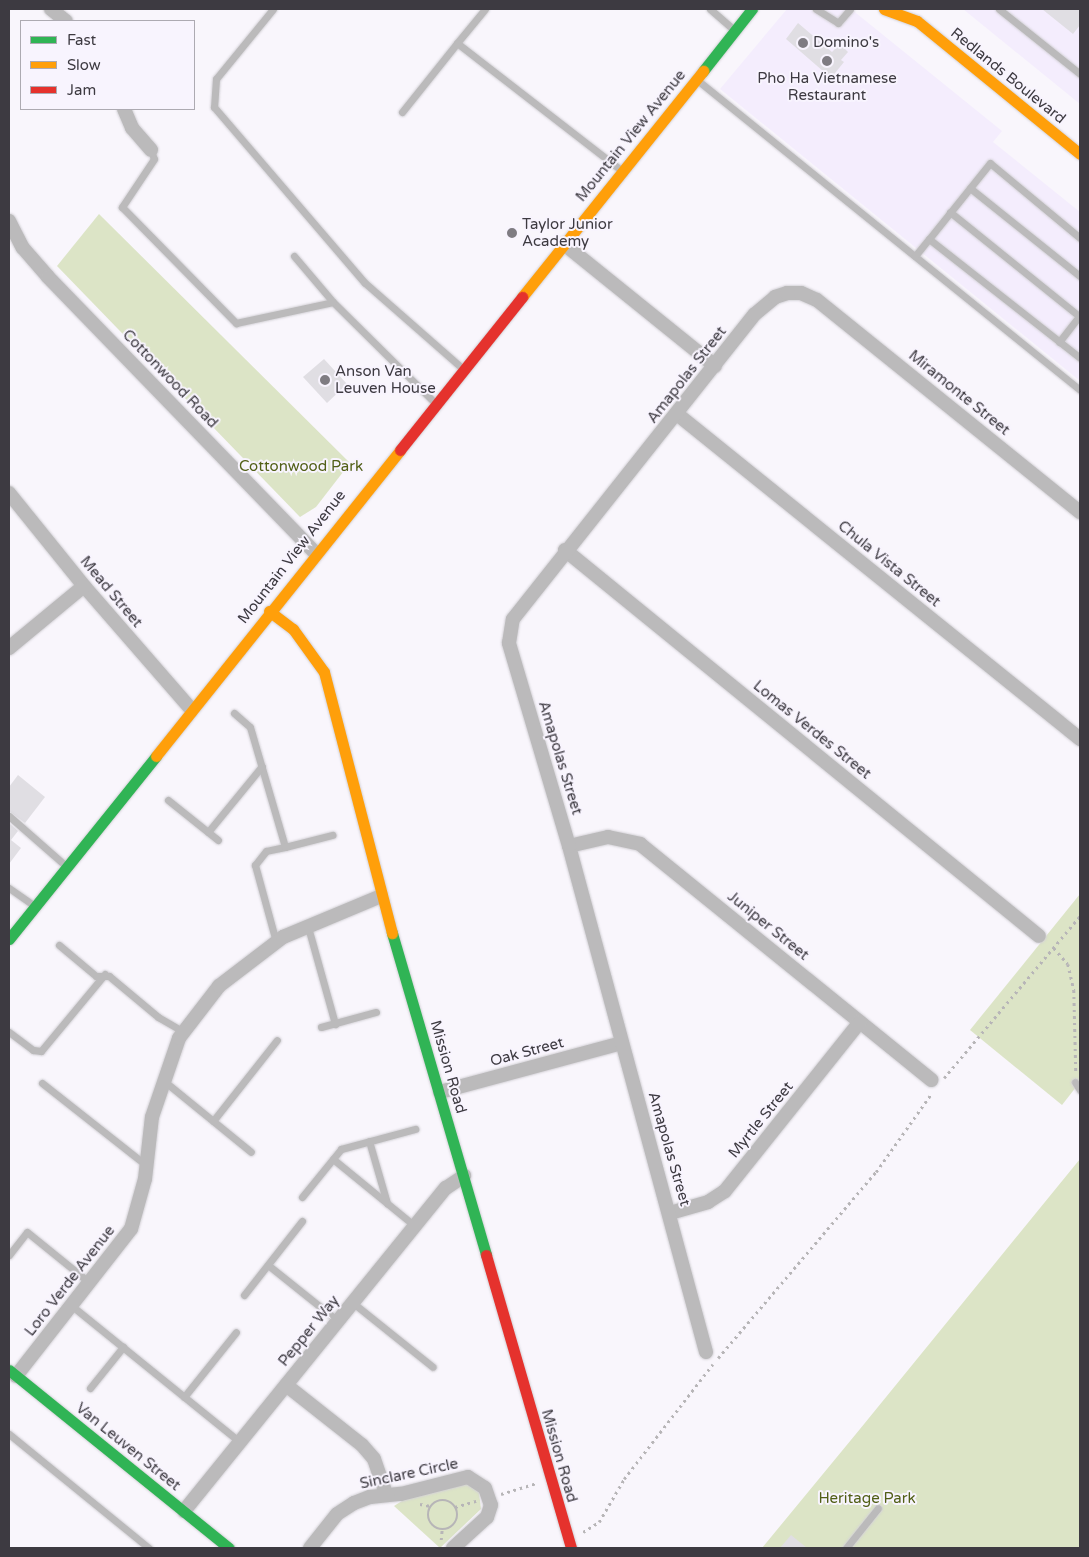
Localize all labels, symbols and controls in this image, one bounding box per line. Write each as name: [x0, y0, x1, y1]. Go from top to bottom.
legend: [20, 20, 195, 110]
street label: Redlands Boulevard: [947, 24, 1069, 128]
text: Fast: [67, 31, 96, 49]
place label: Domino's: [813, 34, 879, 52]
marker: Domino's: [797, 37, 809, 49]
marker: Pho Ha Vietnamese Restaurant: [821, 55, 833, 67]
text: Slow: [67, 56, 101, 74]
street label: Mountain View Avenue: [572, 66, 690, 206]
place label: Pho Ha Vietnamese Restaurant: [757, 69, 897, 104]
text: Jam: [67, 81, 96, 99]
place label: Taylor Junior Academy: [522, 215, 613, 250]
marker: Taylor Junior Academy: [506, 227, 518, 239]
street label: Amapolas Street: [644, 323, 730, 427]
street label: Cottonwood Road: [118, 326, 222, 432]
street label: Miramonte Street: [905, 347, 1013, 439]
place label: Anson Van Leuven House: [335, 362, 436, 397]
marker: Anson Van Leuven House: [319, 374, 331, 386]
park label: Cottonwood Park: [239, 458, 363, 476]
street label: Mountain View Avenue: [234, 487, 350, 627]
street label: Chula Vista Street: [834, 517, 944, 611]
street label: Mead Street: [76, 553, 146, 631]
street label: Lomas Verdes Street: [749, 677, 875, 783]
street label: Amapolas Street: [534, 699, 586, 817]
street label: Juniper Street: [724, 888, 812, 964]
street label: Mission Road: [426, 1018, 470, 1116]
street label: Oak Street: [488, 1034, 566, 1070]
street label: Myrtle Street: [725, 1078, 797, 1162]
street label: Amapolas Street: [644, 1090, 694, 1208]
street label: Loro Verde Avenue: [21, 1222, 119, 1340]
street label: Pepper Way: [275, 1292, 343, 1370]
street label: Van Leuven Street: [72, 1399, 184, 1495]
street label: Mission Road: [537, 1407, 581, 1505]
street label: Sinclare Circle: [358, 1455, 460, 1493]
park label: Heritage Park: [818, 1490, 916, 1508]

